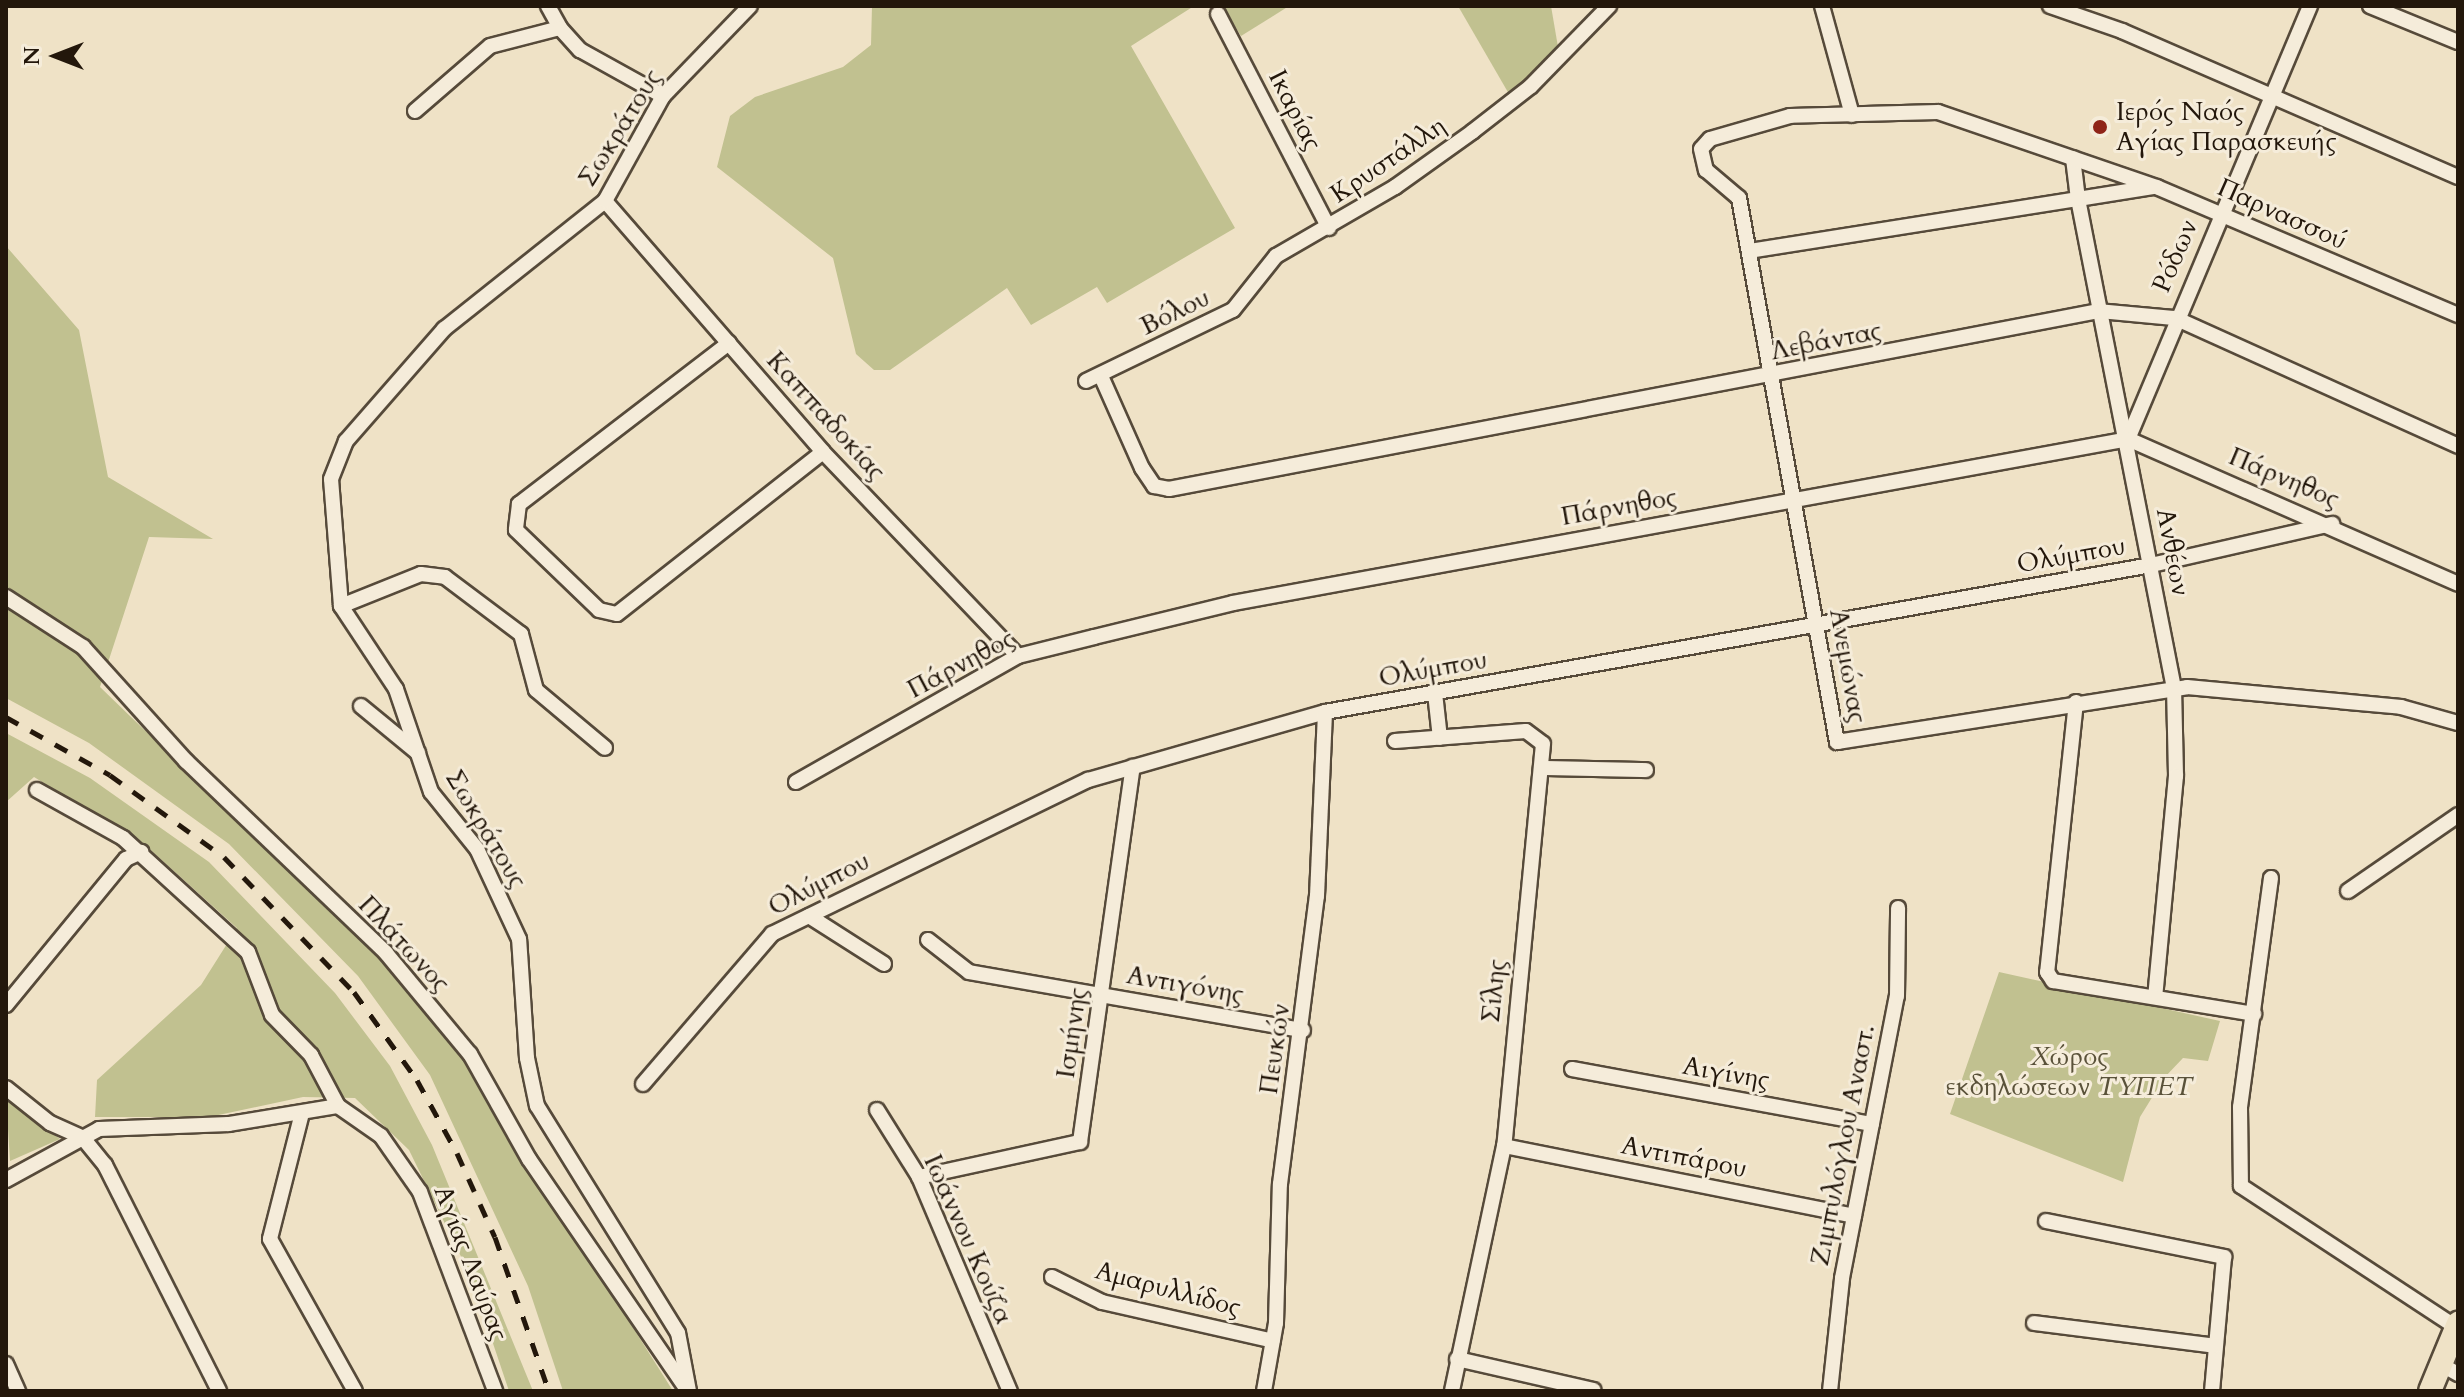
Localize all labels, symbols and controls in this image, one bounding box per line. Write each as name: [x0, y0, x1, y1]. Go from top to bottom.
north arrow: [16, 16, 96, 96]
text: N: [17, 46, 47, 66]
street label: Σωκράτους: [572, 64, 668, 192]
street label: Ικαρίας: [1261, 64, 1329, 156]
place label: Ιερός Ναός Αγίας Παρασκευής: [2116, 96, 2337, 158]
street label: Κρυστάλλη: [1325, 110, 1451, 210]
marker: Ιερός Ναός Αγίας Παρασκευής: [2091, 118, 2109, 136]
street label: Παρνασσού: [2213, 172, 2351, 256]
street label: Ρόδων: [2146, 215, 2204, 297]
street label: Βόλου: [1135, 282, 1215, 342]
street label: Λεβάντας: [1768, 315, 1884, 367]
street label: Καππαδοκίας: [760, 345, 892, 487]
street label: Πάρνηθος: [2224, 441, 2344, 515]
street label: Πάρνηθος: [1559, 481, 1679, 533]
street label: Ανθέων: [2149, 506, 2197, 598]
street label: Ολύμπου: [2014, 530, 2128, 580]
street label: Ανεμώνας: [1823, 606, 1873, 726]
street label: Πάρνηθος: [902, 623, 1020, 705]
street label: Ολύμπου: [1376, 644, 1490, 694]
street label: Σωκράτους: [439, 764, 533, 894]
street label: Ολύμπου: [763, 845, 875, 923]
street label: Πλάτωνος: [352, 889, 456, 999]
street label: Σίλης: [1475, 958, 1513, 1024]
street label: Αντιγόνης: [1124, 959, 1246, 1011]
street label: Ισμήνης: [1050, 986, 1094, 1080]
street label: Πευκών: [1253, 1002, 1297, 1096]
street label: Ζιμπυλόγλου Αναστ.: [1804, 1022, 1882, 1268]
park label: Χώρος εκδηλώσεων ΤΥΠΕΤ: [1946, 1041, 2192, 1102]
street label: Αιγίνης: [1680, 1050, 1772, 1096]
street label: Αντιπάρου: [1619, 1130, 1749, 1184]
street label: Ιωάννου Κούζα: [917, 1150, 1019, 1328]
street label: Αγίας Λαύρας: [427, 1181, 515, 1345]
street label: Αμαρυλλίδος: [1092, 1255, 1244, 1323]

